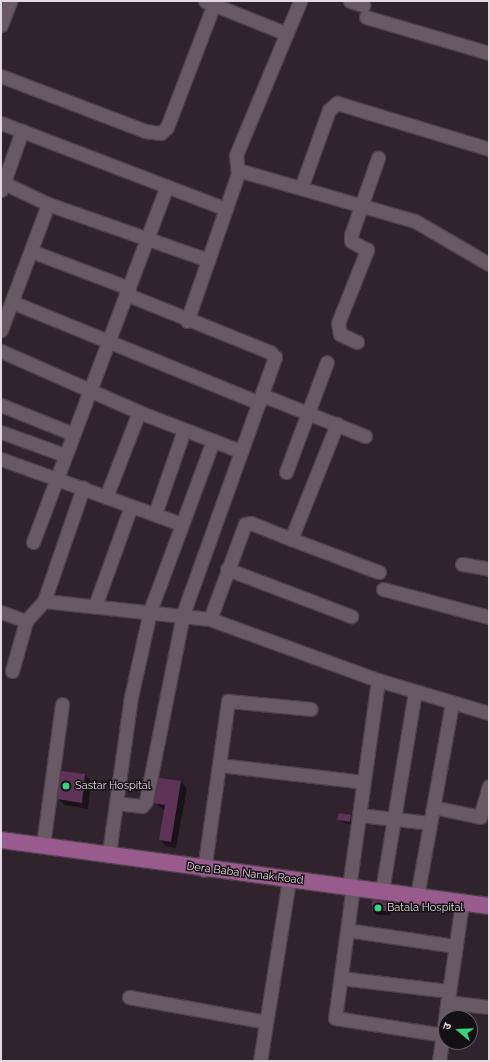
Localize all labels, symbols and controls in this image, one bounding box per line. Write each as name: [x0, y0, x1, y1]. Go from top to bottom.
place label: Sastar Hospital: [75, 779, 151, 793]
marker: Sastar Hospital: [60, 780, 72, 792]
street label: Dera Baba Nanak Road: [186, 860, 304, 888]
place label: Batala Hospital: [387, 901, 463, 915]
marker: Batala Hospital: [372, 902, 384, 914]
north arrow: [438, 1010, 478, 1050]
text: उ: [440, 1021, 454, 1031]

